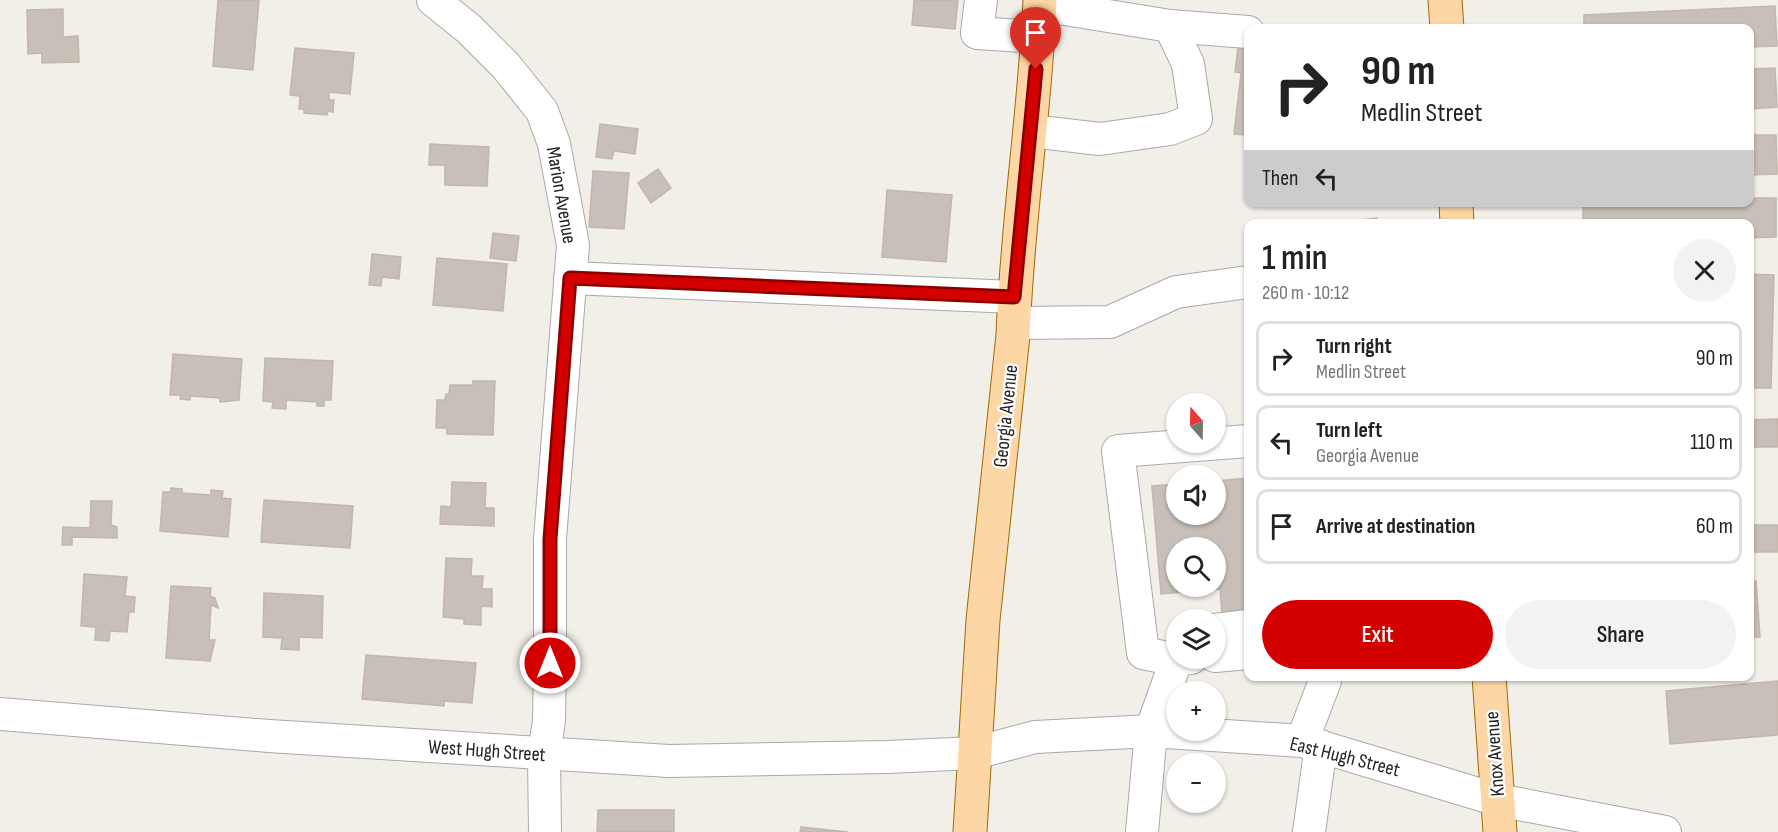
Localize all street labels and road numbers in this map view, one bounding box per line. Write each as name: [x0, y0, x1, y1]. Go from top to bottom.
street label: Marion Avenue: [541, 145, 581, 246]
street label: Georgia Avenue: [989, 364, 1023, 469]
street label: Knox Avenue: [1480, 711, 1510, 797]
street label: East Hugh Street: [1287, 732, 1402, 782]
street label: West Hugh Street: [427, 735, 546, 767]

